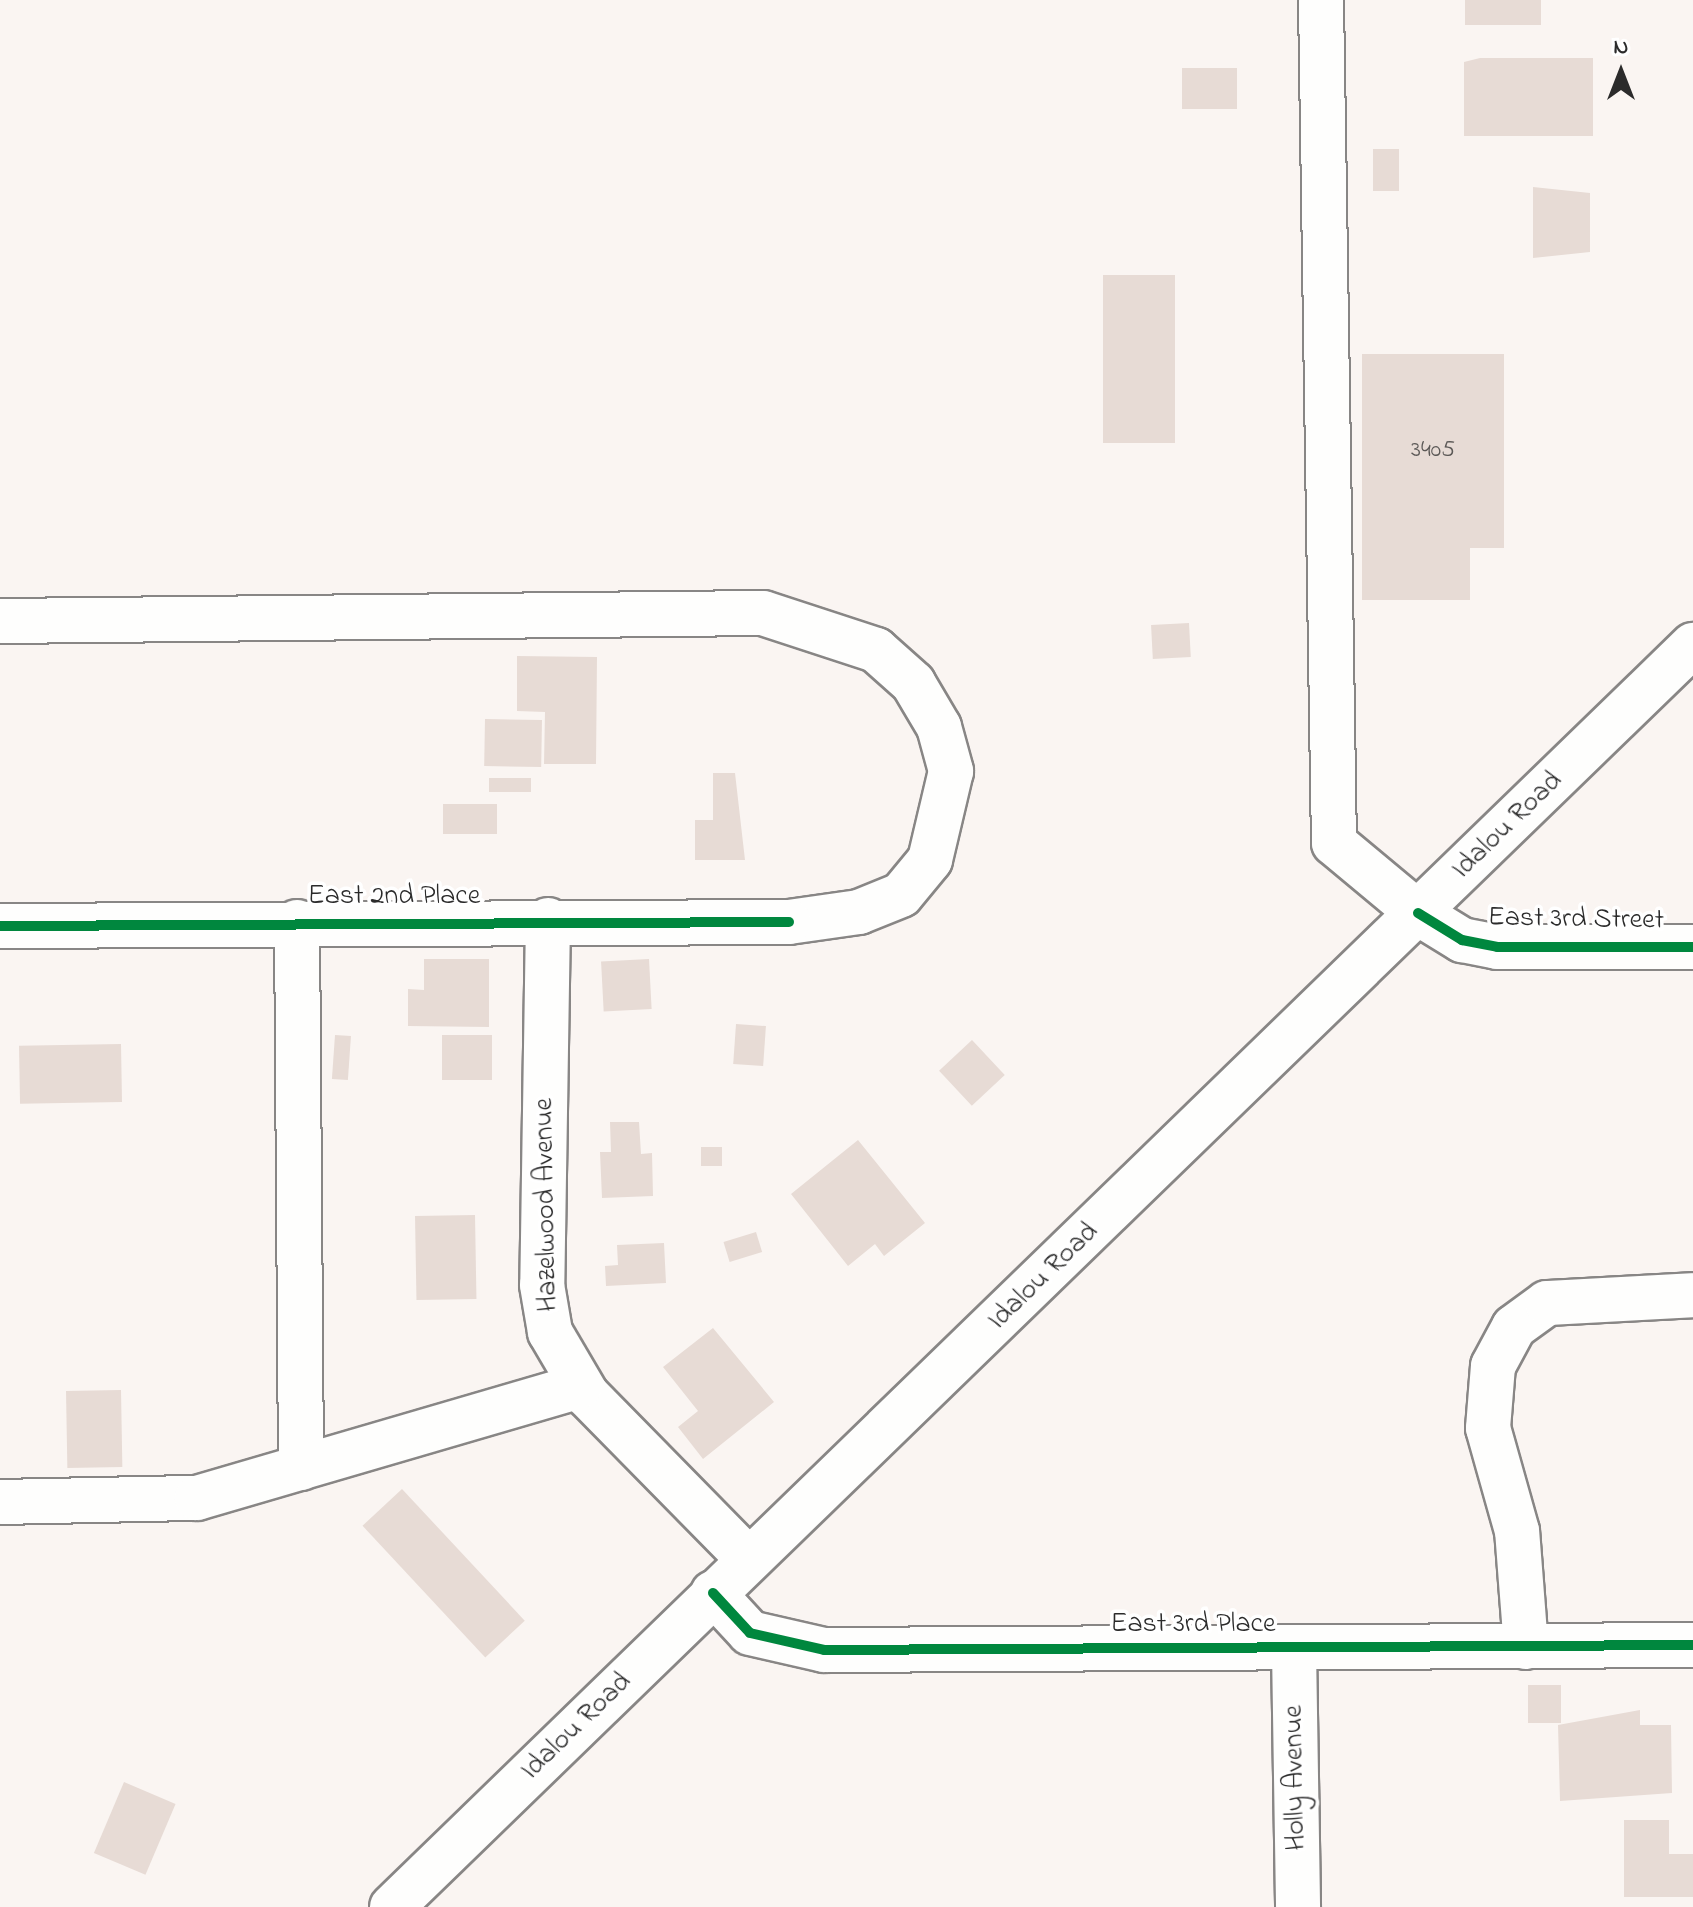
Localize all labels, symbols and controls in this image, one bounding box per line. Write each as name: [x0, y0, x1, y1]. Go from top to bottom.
north arrow: [1581, 32, 1661, 112]
text: N: [1614, 32, 1628, 64]
house number: 3405: [1411, 437, 1455, 465]
street label: Idalou Road: [1446, 765, 1570, 887]
street label: East 2nd Place: [308, 880, 480, 914]
street label: East 3rd Street: [1488, 902, 1664, 938]
street label: Hazelwood Avenue: [528, 1098, 566, 1312]
street label: Idalou Road: [982, 1216, 1106, 1338]
street label: East 3rd Place: [1110, 1608, 1276, 1642]
street label: Idalou Road: [515, 1666, 639, 1788]
street label: Holly Avenue: [1278, 1705, 1314, 1851]

